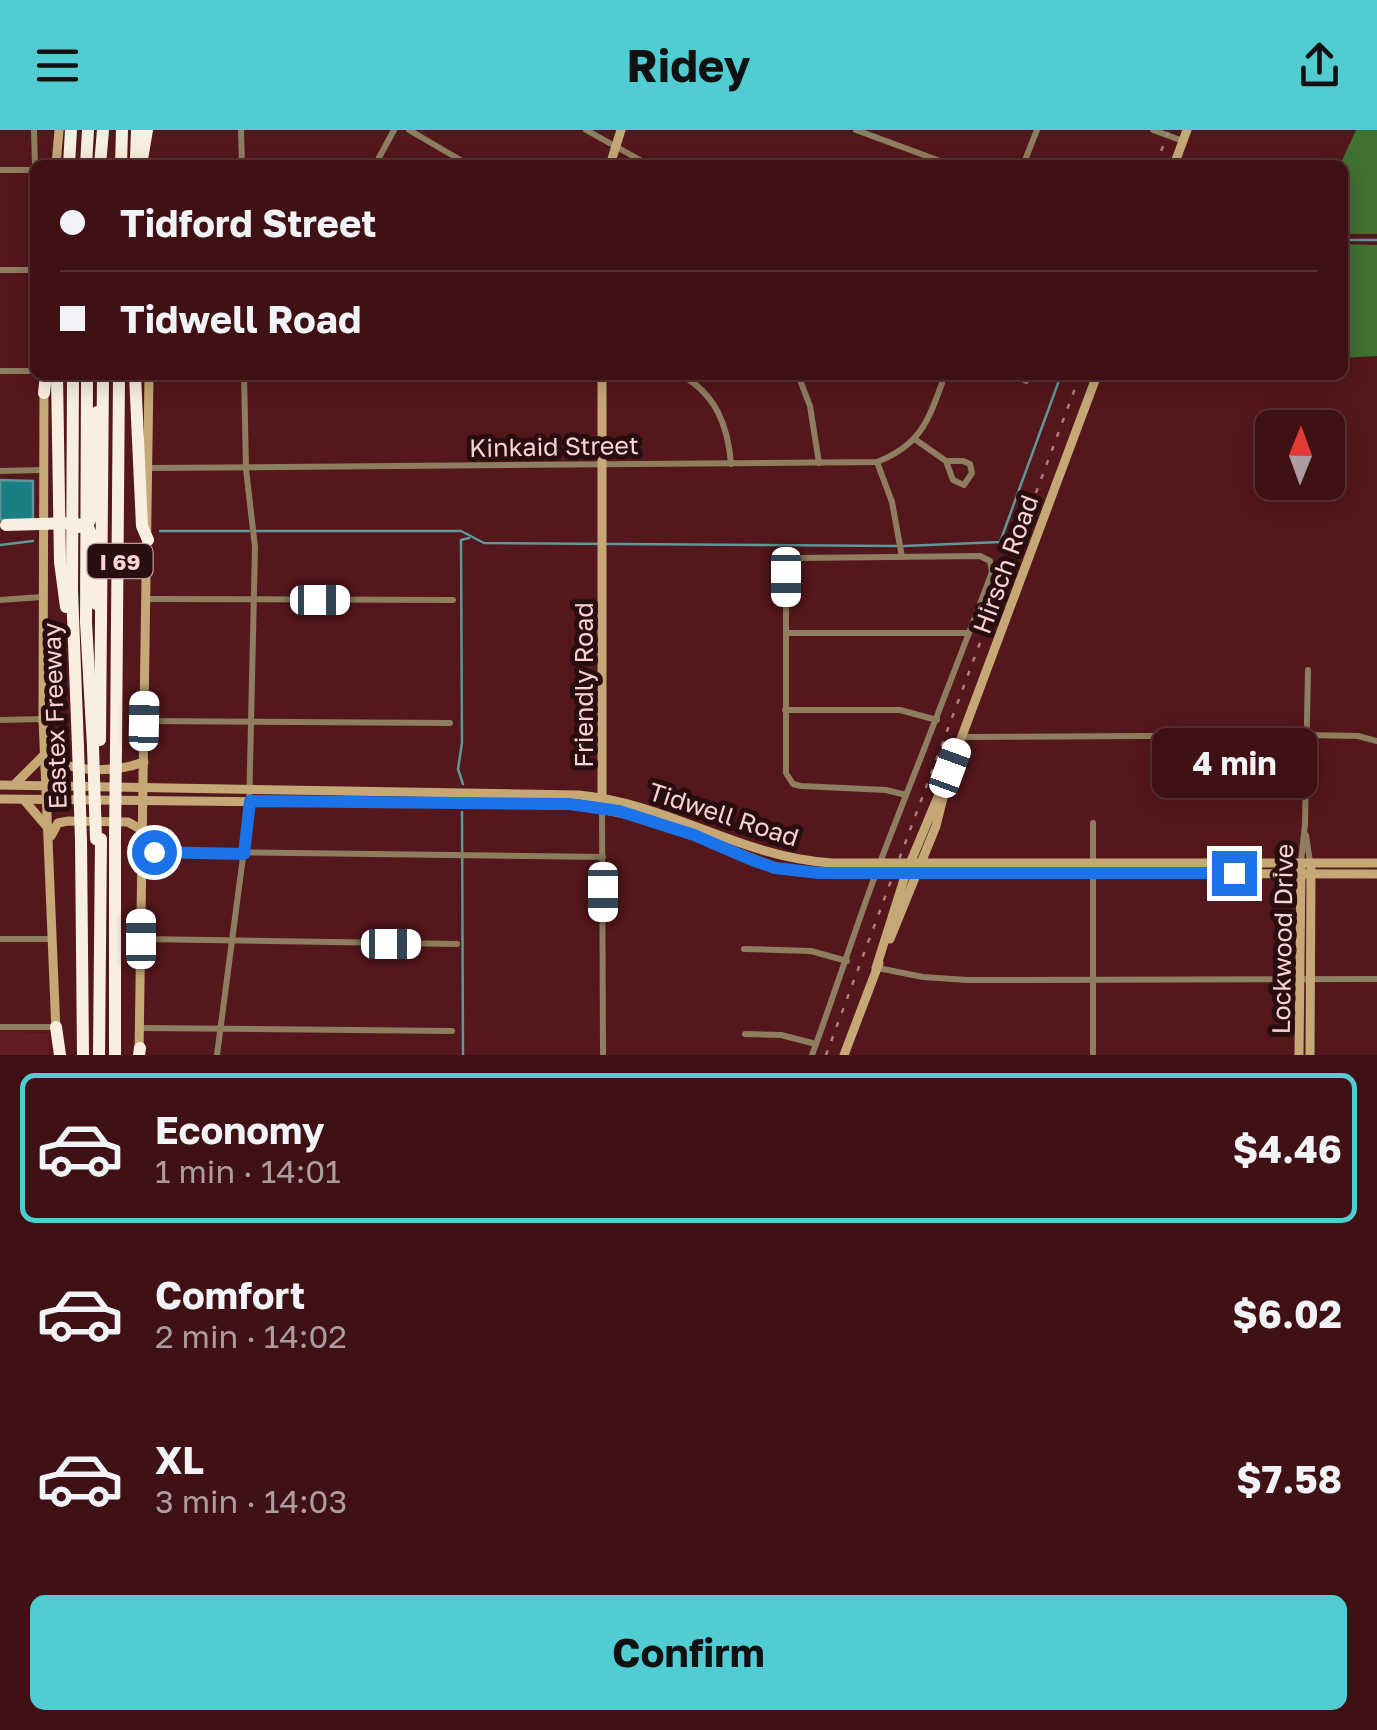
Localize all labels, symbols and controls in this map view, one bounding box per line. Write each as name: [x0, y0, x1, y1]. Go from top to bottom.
icon: menu: [30, 38, 85, 93]
text: Ridey: [627, 38, 750, 92]
icon: share: [1292, 38, 1347, 93]
text: Tidford Street: [120, 200, 376, 245]
text: Tidwell Road: [120, 296, 361, 341]
north arrow: [1255, 410, 1345, 500]
map controls: [1255, 410, 1345, 500]
street label: Kinkaid Street: [469, 429, 639, 463]
street label: Hirsch Road: [966, 490, 1044, 638]
road number: I 69: [88, 544, 152, 578]
car: [771, 547, 801, 607]
car: [290, 585, 350, 615]
street label: Friendly Road: [568, 602, 599, 768]
street label: Eastex Freeway: [35, 622, 73, 810]
car: [128, 691, 160, 751]
callout: 4 min: [1152, 728, 1316, 798]
car: [926, 735, 974, 801]
text: 4 min: [1192, 744, 1277, 782]
street label: Tidwell Road: [645, 775, 803, 853]
route start: [132, 830, 177, 875]
street label: Lockwood Drive: [1265, 843, 1299, 1035]
route end: [1212, 851, 1257, 896]
car: [588, 862, 618, 922]
car: [126, 909, 156, 969]
car: [361, 929, 421, 959]
icon: car: [35, 1103, 125, 1193]
text: Economy: [155, 1107, 324, 1152]
text: $4.46: [1233, 1126, 1342, 1171]
text: 1 min · 14:01: [155, 1152, 341, 1190]
icon: car: [35, 1268, 125, 1358]
text: Comfort: [155, 1272, 305, 1317]
text: $6.02: [1232, 1291, 1342, 1336]
text: 2 min · 14:02: [155, 1317, 347, 1355]
icon: car: [35, 1433, 125, 1523]
text: XL: [155, 1437, 204, 1482]
text: $7.58: [1236, 1456, 1342, 1501]
text: 3 min · 14:03: [155, 1482, 347, 1520]
button: Confirm: [30, 1595, 1347, 1710]

